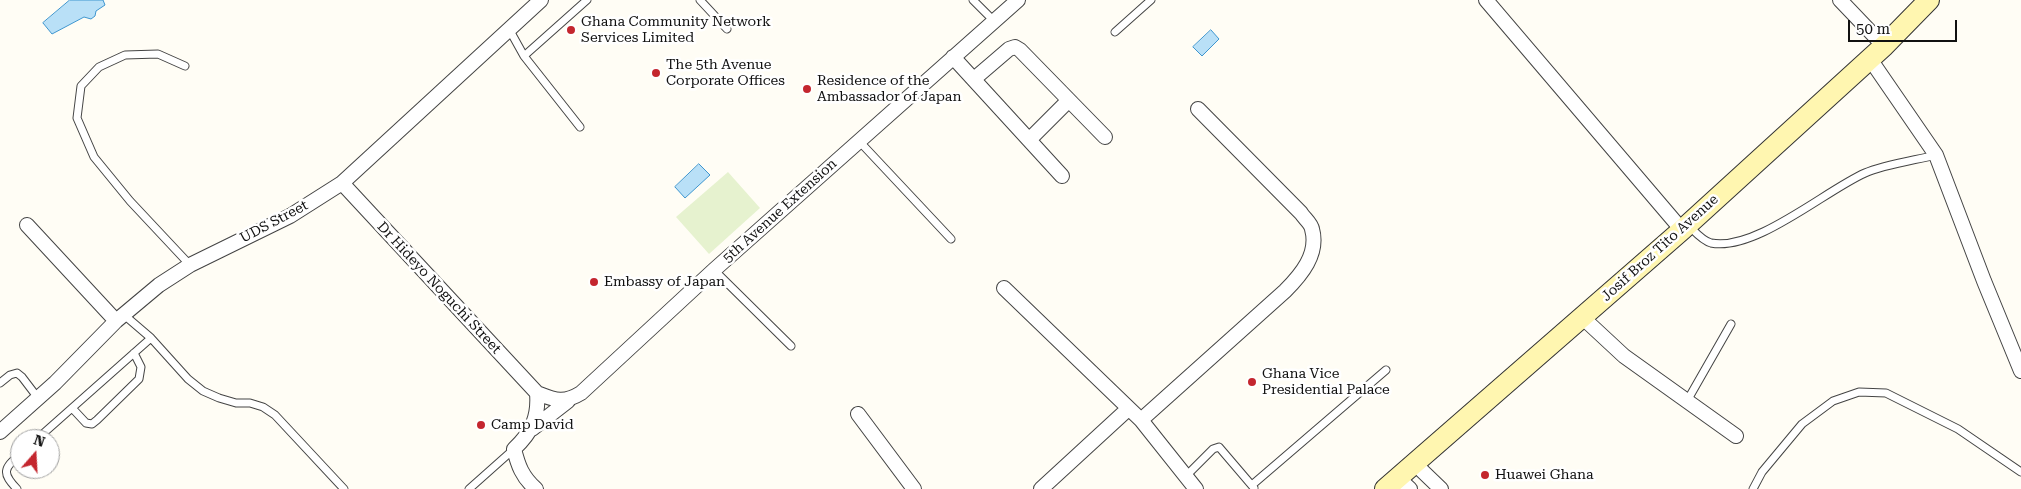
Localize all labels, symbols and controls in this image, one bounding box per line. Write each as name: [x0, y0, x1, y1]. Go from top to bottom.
scale bar: [1851, 10, 1960, 42]
place label: Ghana Community Network Services Limited: [581, 14, 771, 46]
text: 50 m: [1856, 20, 1890, 38]
marker: Ghana Community Network Services Limited: [565, 24, 577, 36]
place label: The 5th Avenue Corporate Offices: [666, 57, 785, 90]
marker: The 5th Avenue Corporate Offices: [650, 67, 662, 79]
place label: Residence of the Ambassador of Japan: [817, 73, 961, 105]
marker: Residence of the Ambassador of Japan: [801, 83, 813, 95]
street label: 5th Avenue Extension: [720, 155, 840, 267]
street label: Josif Broz Tito Avenue: [1598, 191, 1722, 305]
street label: UDS Street: [237, 197, 311, 247]
street label: Dr Hideyo Noguchi Street: [373, 219, 505, 357]
place label: Embassy of Japan: [604, 274, 725, 290]
marker: Embassy of Japan: [588, 276, 600, 288]
place label: Ghana Vice Presidential Palace: [1262, 366, 1390, 398]
marker: Ghana Vice Presidential Palace: [1246, 376, 1258, 388]
place label: Camp David: [491, 417, 574, 433]
marker: Camp David: [475, 419, 487, 431]
north arrow: [10, 429, 60, 479]
text: N: [32, 431, 47, 450]
place label: Huawei Ghana: [1495, 467, 1594, 483]
marker: Huawei Ghana: [1479, 469, 1491, 481]

